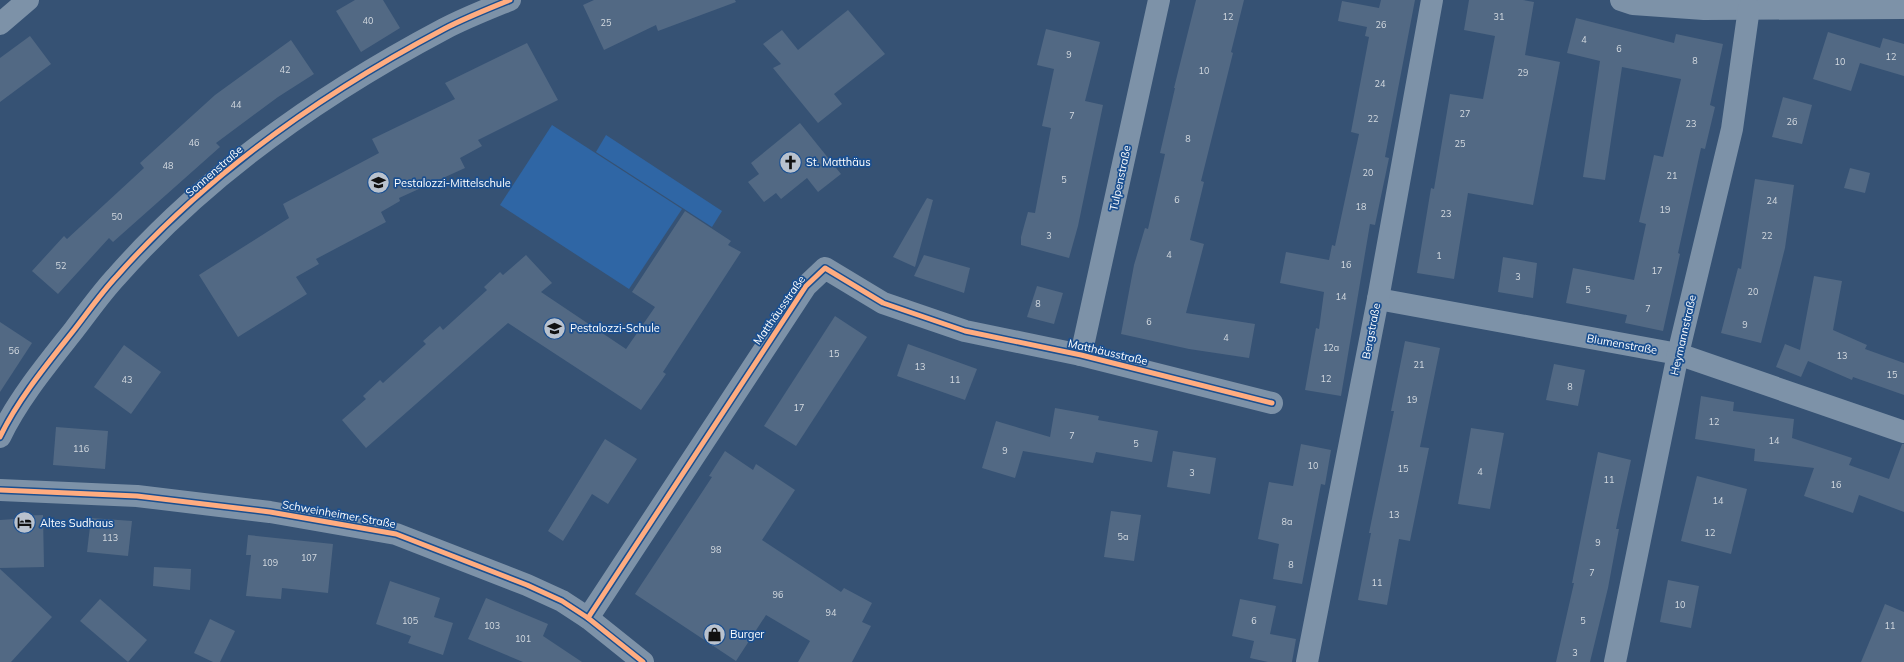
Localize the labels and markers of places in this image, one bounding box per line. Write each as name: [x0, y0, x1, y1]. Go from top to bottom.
church icon: St. Matthäus: [778, 149, 804, 175]
place label: St. Matthäus: [806, 155, 871, 169]
school or university icon: Pestalozzi-Mittelschule: [365, 170, 391, 196]
place label: Pestalozzi-Mittelschule: [394, 176, 511, 190]
school or university icon: Pestalozzi-Schule: [542, 315, 568, 341]
place label: Pestalozzi-Schule: [570, 321, 660, 335]
hotel icon: Altes Sudhaus: [12, 510, 38, 536]
place label: Altes Sudhaus: [40, 516, 113, 530]
shop icon: Burger: [701, 621, 727, 647]
place label: Burger: [730, 627, 764, 641]

